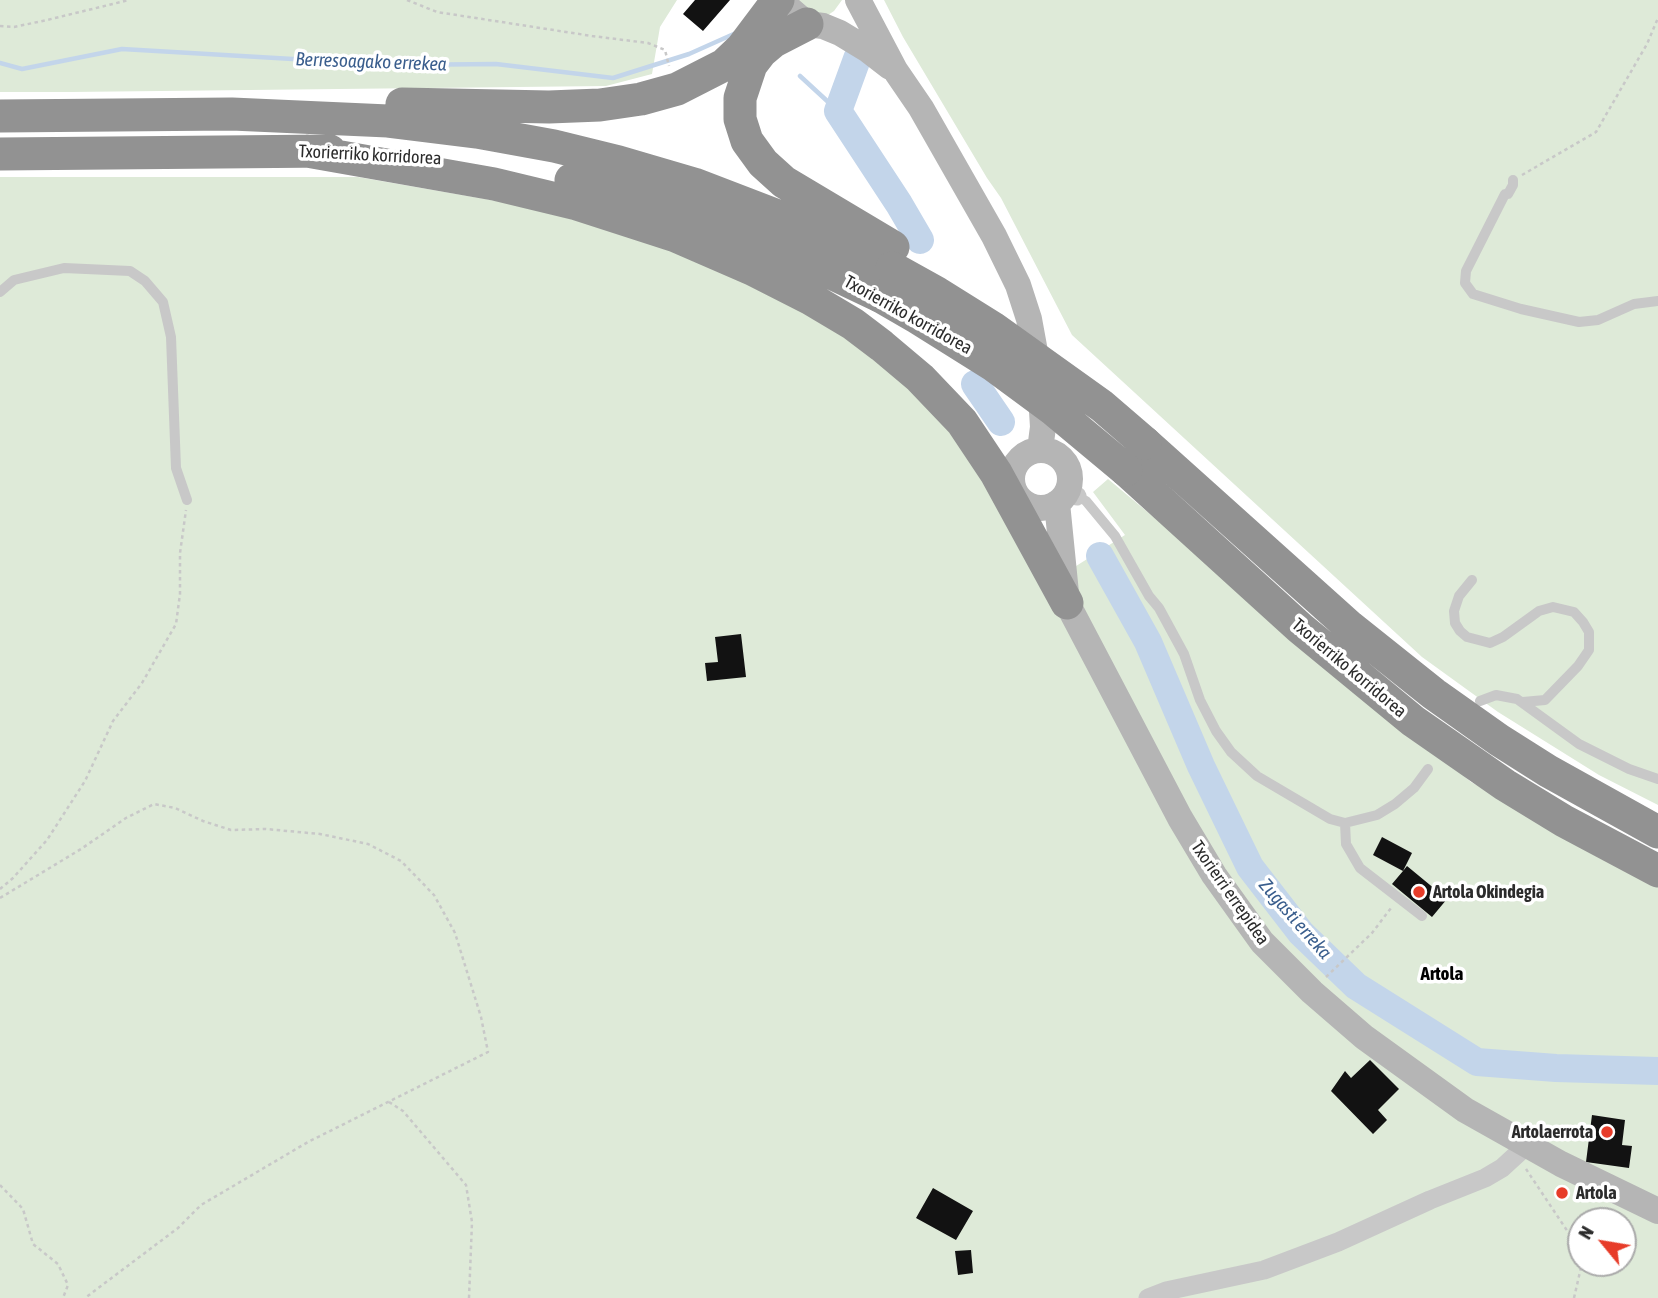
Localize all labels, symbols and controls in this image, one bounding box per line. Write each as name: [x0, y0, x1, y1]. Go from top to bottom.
water label: Berresoagako errekea: [295, 48, 447, 76]
street label: Txorierriko korridorea: [298, 140, 442, 170]
street label: Txorierriko korridorea: [840, 271, 976, 359]
street label: Txorierriko korridorea: [1287, 614, 1411, 722]
street label: Txorierri errepidea: [1186, 837, 1274, 949]
water label: Zugasti erreka: [1254, 874, 1336, 964]
place label: Artola Okindegia: [1433, 881, 1544, 903]
marker: Artola Okindegia: [1411, 884, 1427, 900]
district label: Artola: [1421, 963, 1463, 985]
place label: Artolaerrota: [1512, 1121, 1593, 1143]
marker: Artolaerrota: [1599, 1124, 1615, 1140]
place label: Artola: [1576, 1182, 1617, 1204]
marker: Artola: [1554, 1185, 1570, 1201]
north arrow: [1567, 1207, 1637, 1277]
text: N: [1573, 1222, 1598, 1243]

